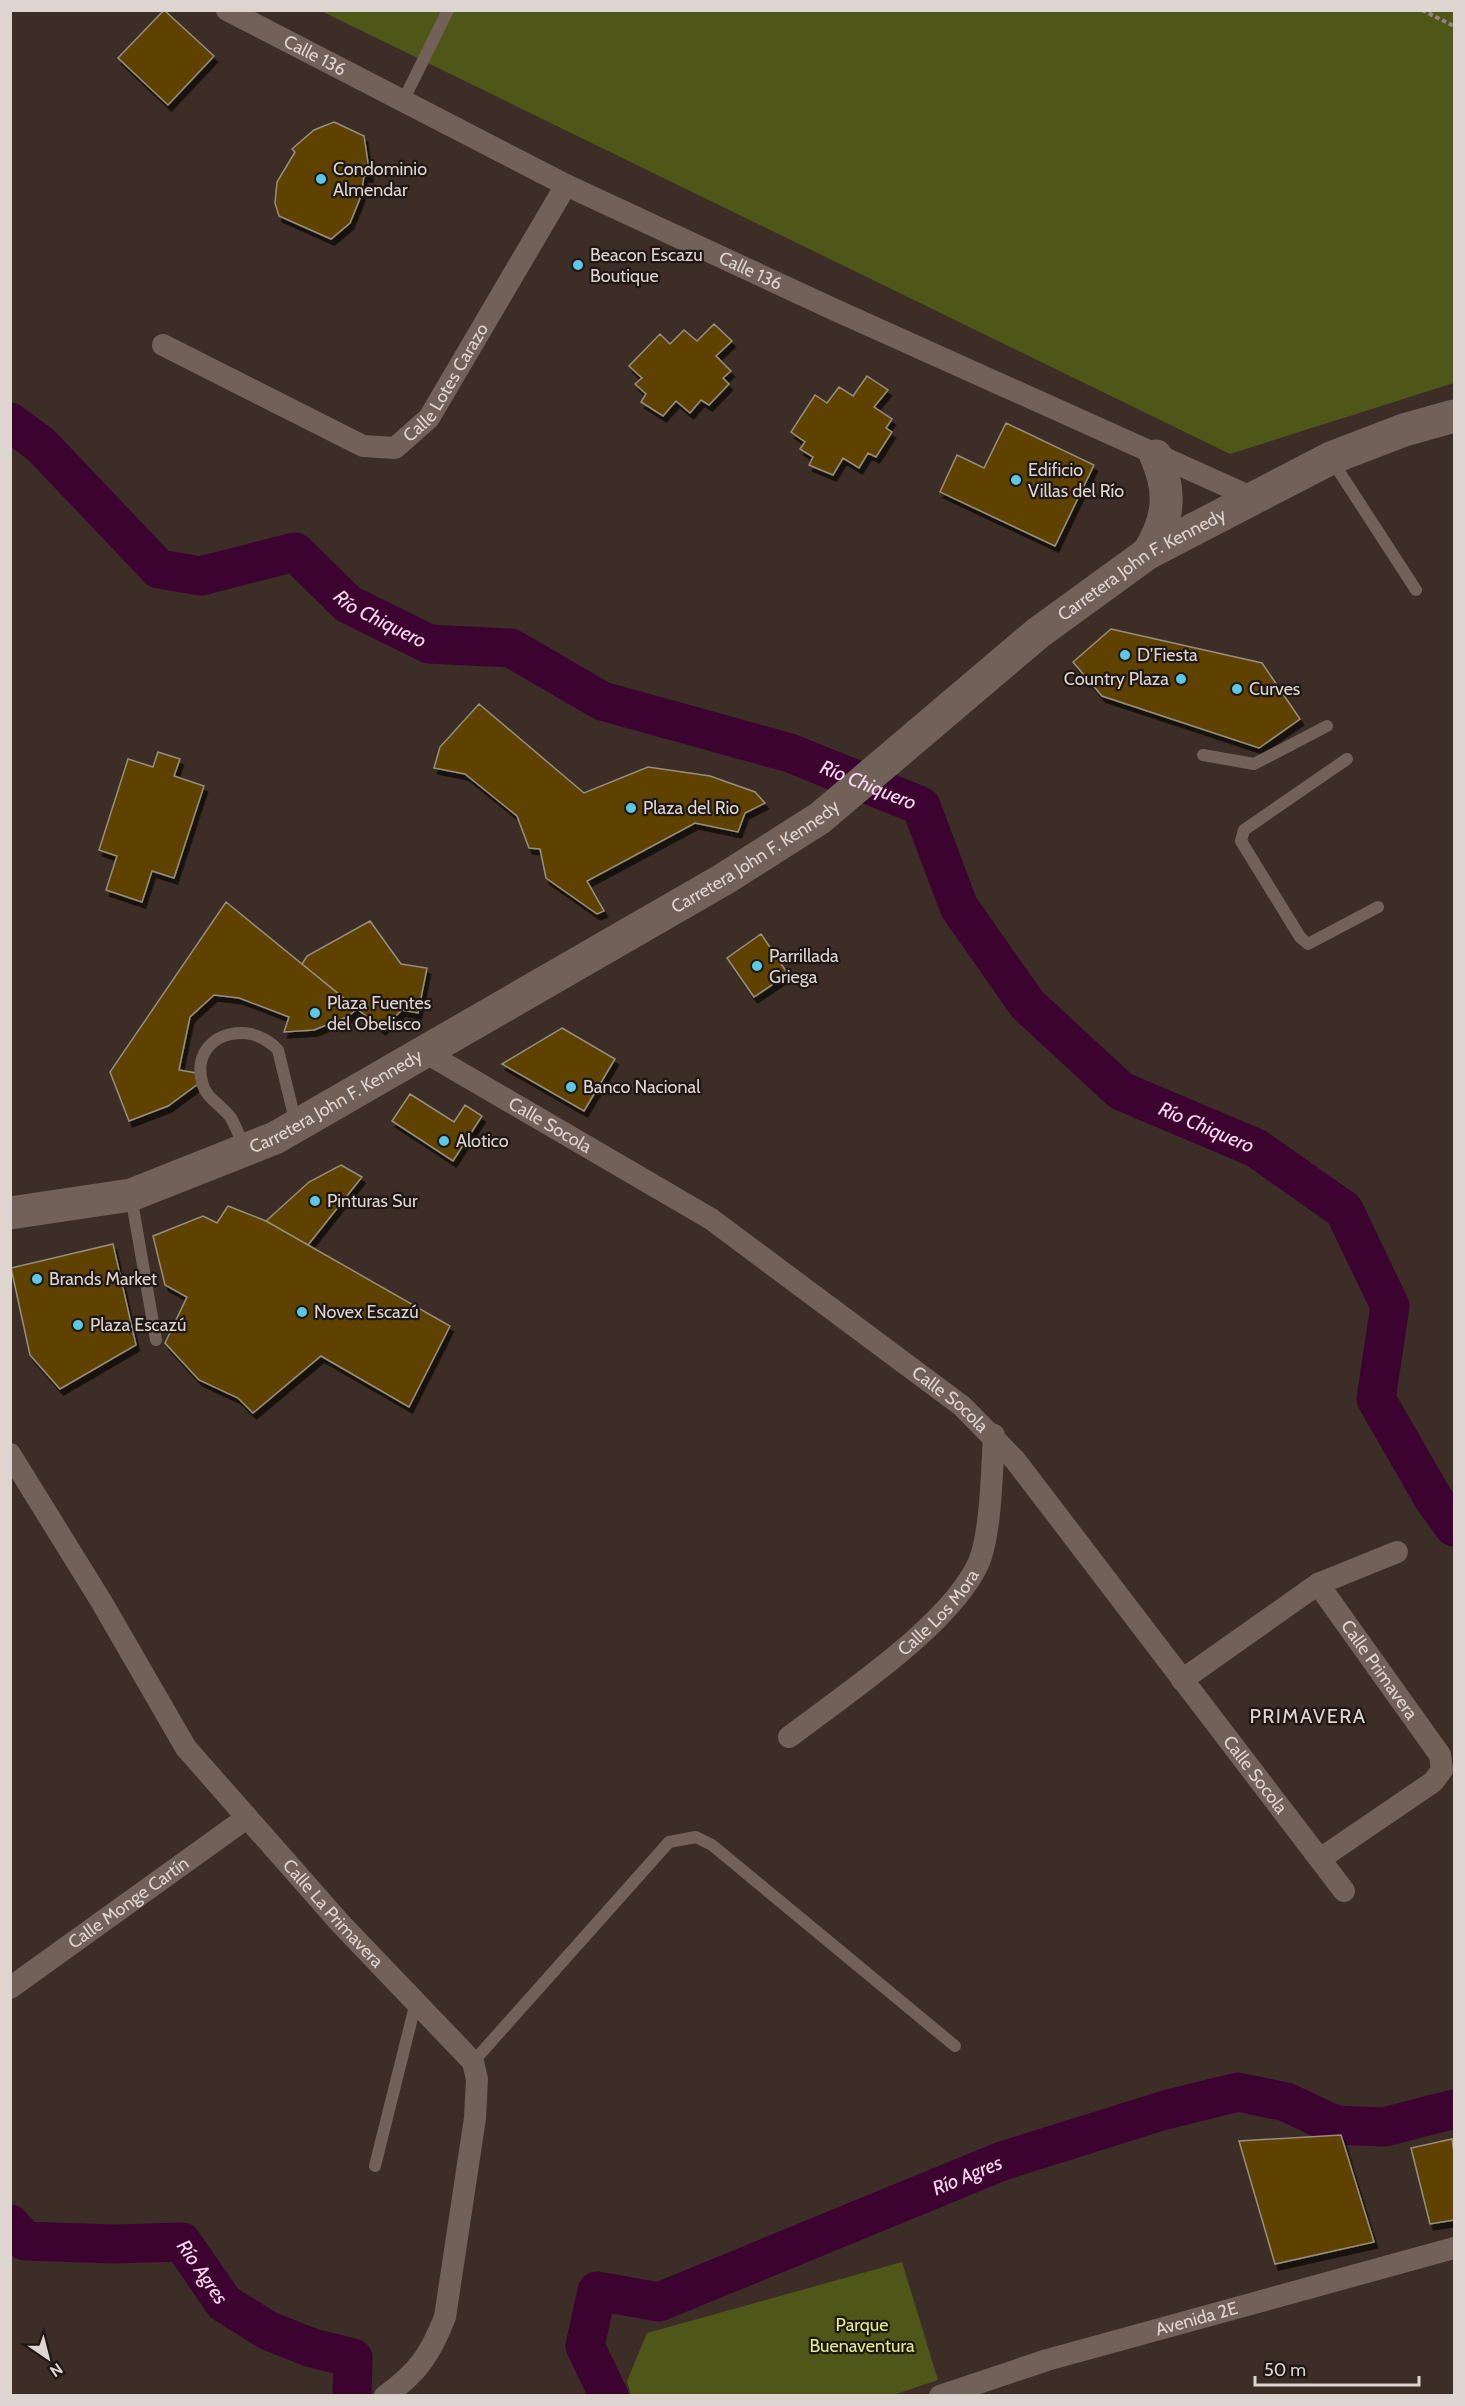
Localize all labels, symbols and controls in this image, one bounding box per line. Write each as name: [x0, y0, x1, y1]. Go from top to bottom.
street label: Calle 136: [280, 30, 350, 81]
place label: Condominio Almendar: [333, 158, 427, 201]
marker: Condominio Almendar: [314, 172, 328, 186]
place label: Beacon Escazu Boutique: [590, 244, 703, 287]
street label: Calle 136: [715, 247, 786, 295]
marker: Beacon Escazu Boutique: [571, 258, 585, 272]
street label: Calle Lotes Carazo: [399, 319, 493, 447]
place label: Edificio Villas del Río: [1028, 459, 1124, 502]
marker: Edificio Villas del Río: [1009, 473, 1023, 487]
street label: Carretera John F. Kennedy: [1054, 503, 1230, 626]
water label: Río Chiquero: [329, 585, 430, 653]
place label: D'Fiesta: [1137, 644, 1198, 666]
marker: D'Fiesta: [1118, 648, 1132, 662]
place label: Country Plaza: [1064, 668, 1169, 690]
marker: Country Plaza: [1174, 672, 1188, 686]
place label: Curves: [1249, 678, 1300, 700]
marker: Curves: [1230, 682, 1244, 696]
water label: Río Chiquero: [817, 755, 920, 815]
street label: Carretera John F. Kennedy: [667, 795, 844, 918]
place label: Plaza del Rio: [643, 797, 739, 819]
marker: Plaza del Rio: [624, 801, 638, 815]
place label: Parrillada Griega: [769, 945, 839, 988]
marker: Parrillada Griega: [750, 959, 764, 973]
place label: Plaza Fuentes del Obelisco: [327, 992, 431, 1035]
marker: Plaza Fuentes del Obelisco: [308, 1006, 322, 1020]
street label: Carretera John F. Kennedy: [246, 1044, 426, 1158]
place label: Banco Nacional: [583, 1076, 701, 1098]
marker: Banco Nacional: [564, 1080, 578, 1094]
street label: Calle Socola: [504, 1092, 596, 1158]
water label: Río Chiquero: [1155, 1096, 1258, 1158]
place label: Alotico: [456, 1130, 509, 1152]
marker: Alotico: [437, 1134, 451, 1148]
place label: Pinturas Sur: [327, 1190, 418, 1212]
marker: Pinturas Sur: [308, 1194, 322, 1208]
place label: Brands Market: [49, 1268, 157, 1290]
marker: Brands Market: [30, 1272, 44, 1286]
place label: Novex Escazú: [314, 1301, 419, 1323]
marker: Novex Escazú: [295, 1305, 309, 1319]
place label: Plaza Escazú: [90, 1314, 186, 1336]
marker: Plaza Escazú: [71, 1318, 85, 1332]
street label: Calle Socola: [907, 1361, 993, 1437]
street label: Calle Los Mora: [893, 1565, 984, 1661]
street label: Calle Primavera: [1336, 1616, 1423, 1724]
district label: PRIMAVERA: [1249, 1704, 1367, 1728]
street label: Calle Socola: [1218, 1731, 1292, 1819]
street label: Calle Monge Cartín: [64, 1852, 193, 1954]
street label: Calle La Primavera: [278, 1855, 388, 1973]
water label: Río Agres: [929, 2150, 1006, 2200]
water label: Río Agres: [172, 2235, 233, 2309]
street label: Avenida 2E: [1153, 2297, 1240, 2341]
park label: Parque Buenaventura: [809, 2314, 915, 2357]
north arrow: [18, 2328, 78, 2388]
scale bar: [1255, 2349, 1418, 2387]
text: N: [46, 2359, 66, 2381]
text: 50 m: [1264, 2359, 1306, 2381]

